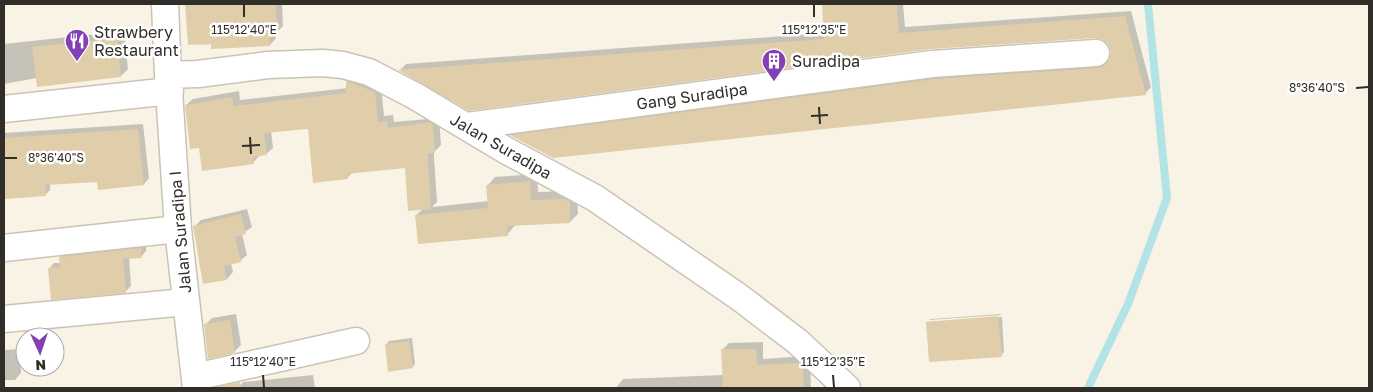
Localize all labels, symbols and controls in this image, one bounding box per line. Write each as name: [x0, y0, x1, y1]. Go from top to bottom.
place label: Strawbery Restaurant: [94, 22, 179, 60]
text: 115°12'40"E: [211, 22, 277, 37]
text: 115°12'35"E: [782, 22, 846, 37]
restaurant icon: Strawbery Restaurant: [64, 28, 90, 62]
building icon: Suradipa: [761, 48, 787, 82]
place label: Suradipa: [792, 51, 860, 71]
street label: Gang Suradipa: [635, 78, 749, 114]
text: 8°36'40"S: [1289, 80, 1345, 95]
street label: Jalan Suradipa: [447, 109, 555, 183]
text: 8°36'40"S: [28, 150, 84, 165]
street label: Jalan Suradipa I: [165, 170, 195, 294]
north arrow: [15, 327, 65, 377]
text: 115°12'40"E: [230, 354, 296, 369]
text: 115°12'35"E: [801, 354, 865, 369]
text: N: [35, 357, 46, 374]

